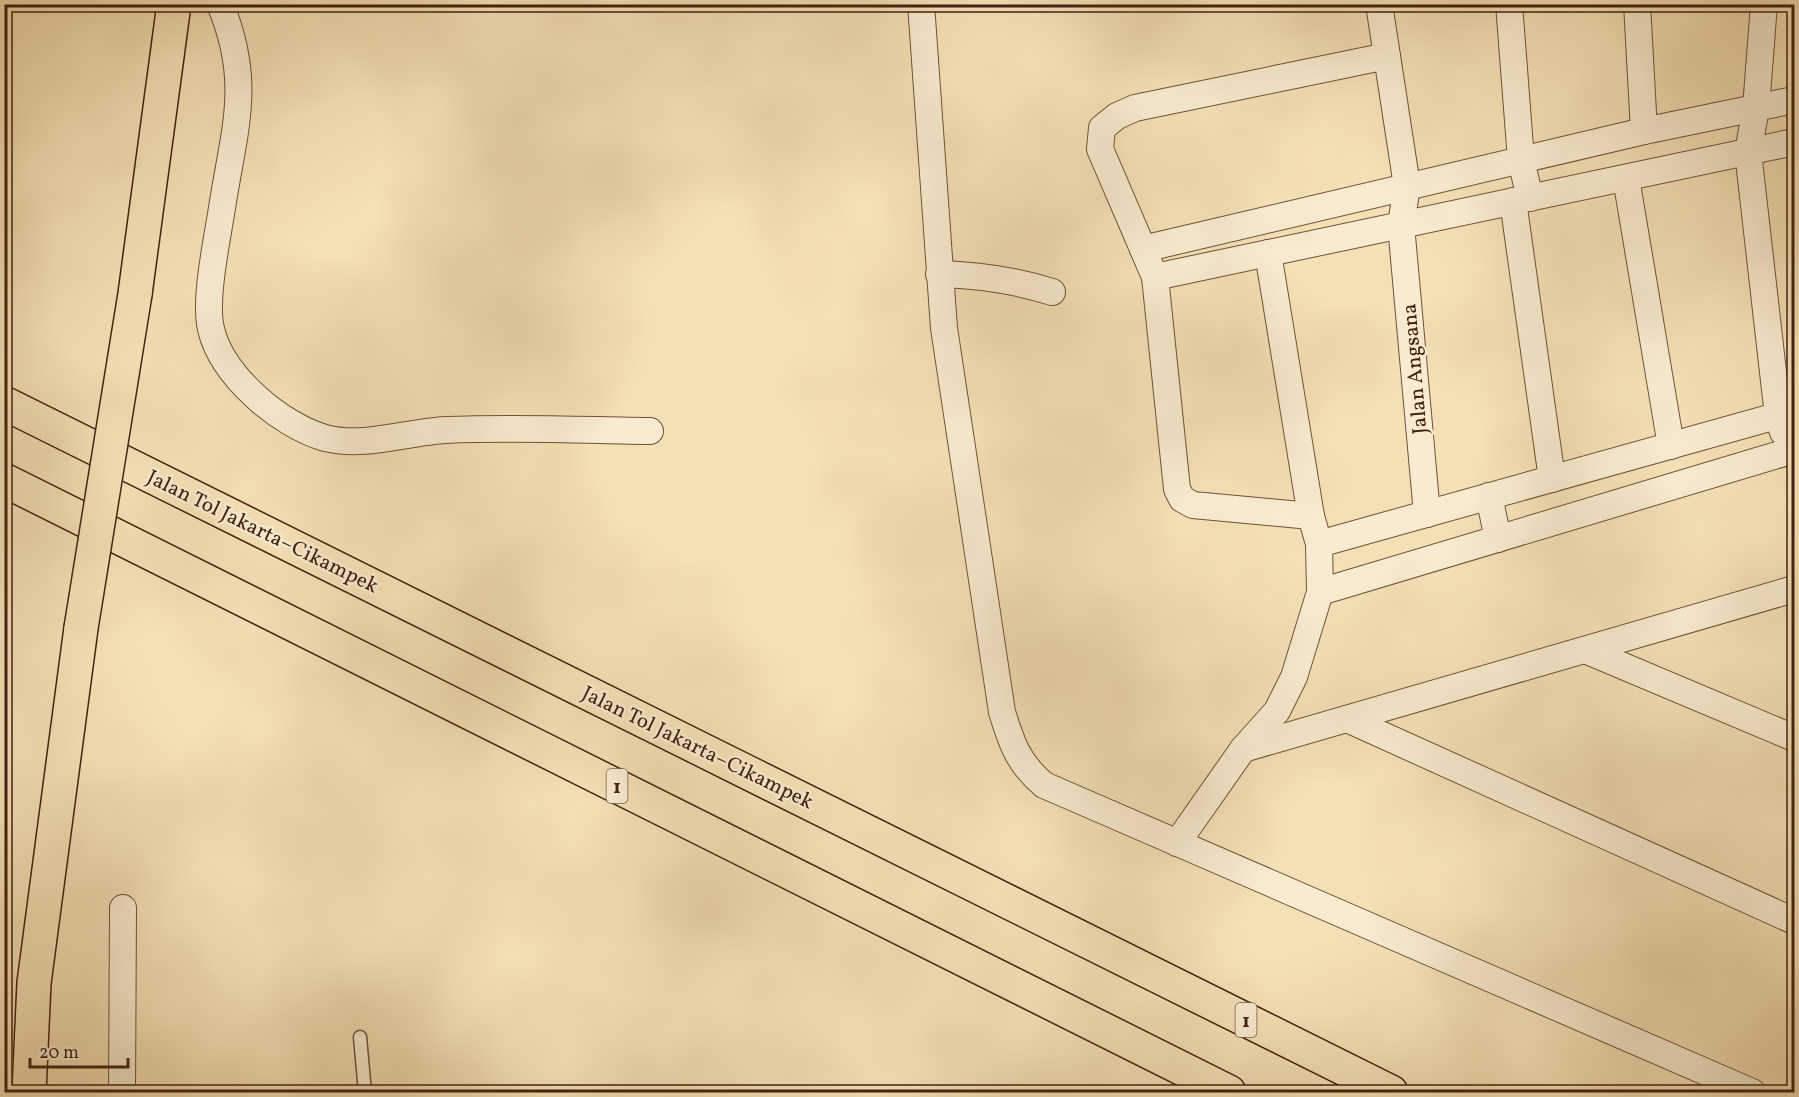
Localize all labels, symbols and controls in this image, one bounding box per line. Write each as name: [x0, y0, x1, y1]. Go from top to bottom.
street label: Jalan Angsana: [1395, 302, 1436, 436]
street label: Jalan Tol Jakarta–Cikampek: [142, 464, 384, 601]
street label: Jalan Tol Jakarta–Cikampek: [577, 680, 819, 817]
road number: 1: [606, 769, 628, 803]
road number: 1: [1236, 1003, 1256, 1037]
scale bar: [30, 1031, 128, 1069]
text: 20 m: [39, 1041, 79, 1066]

